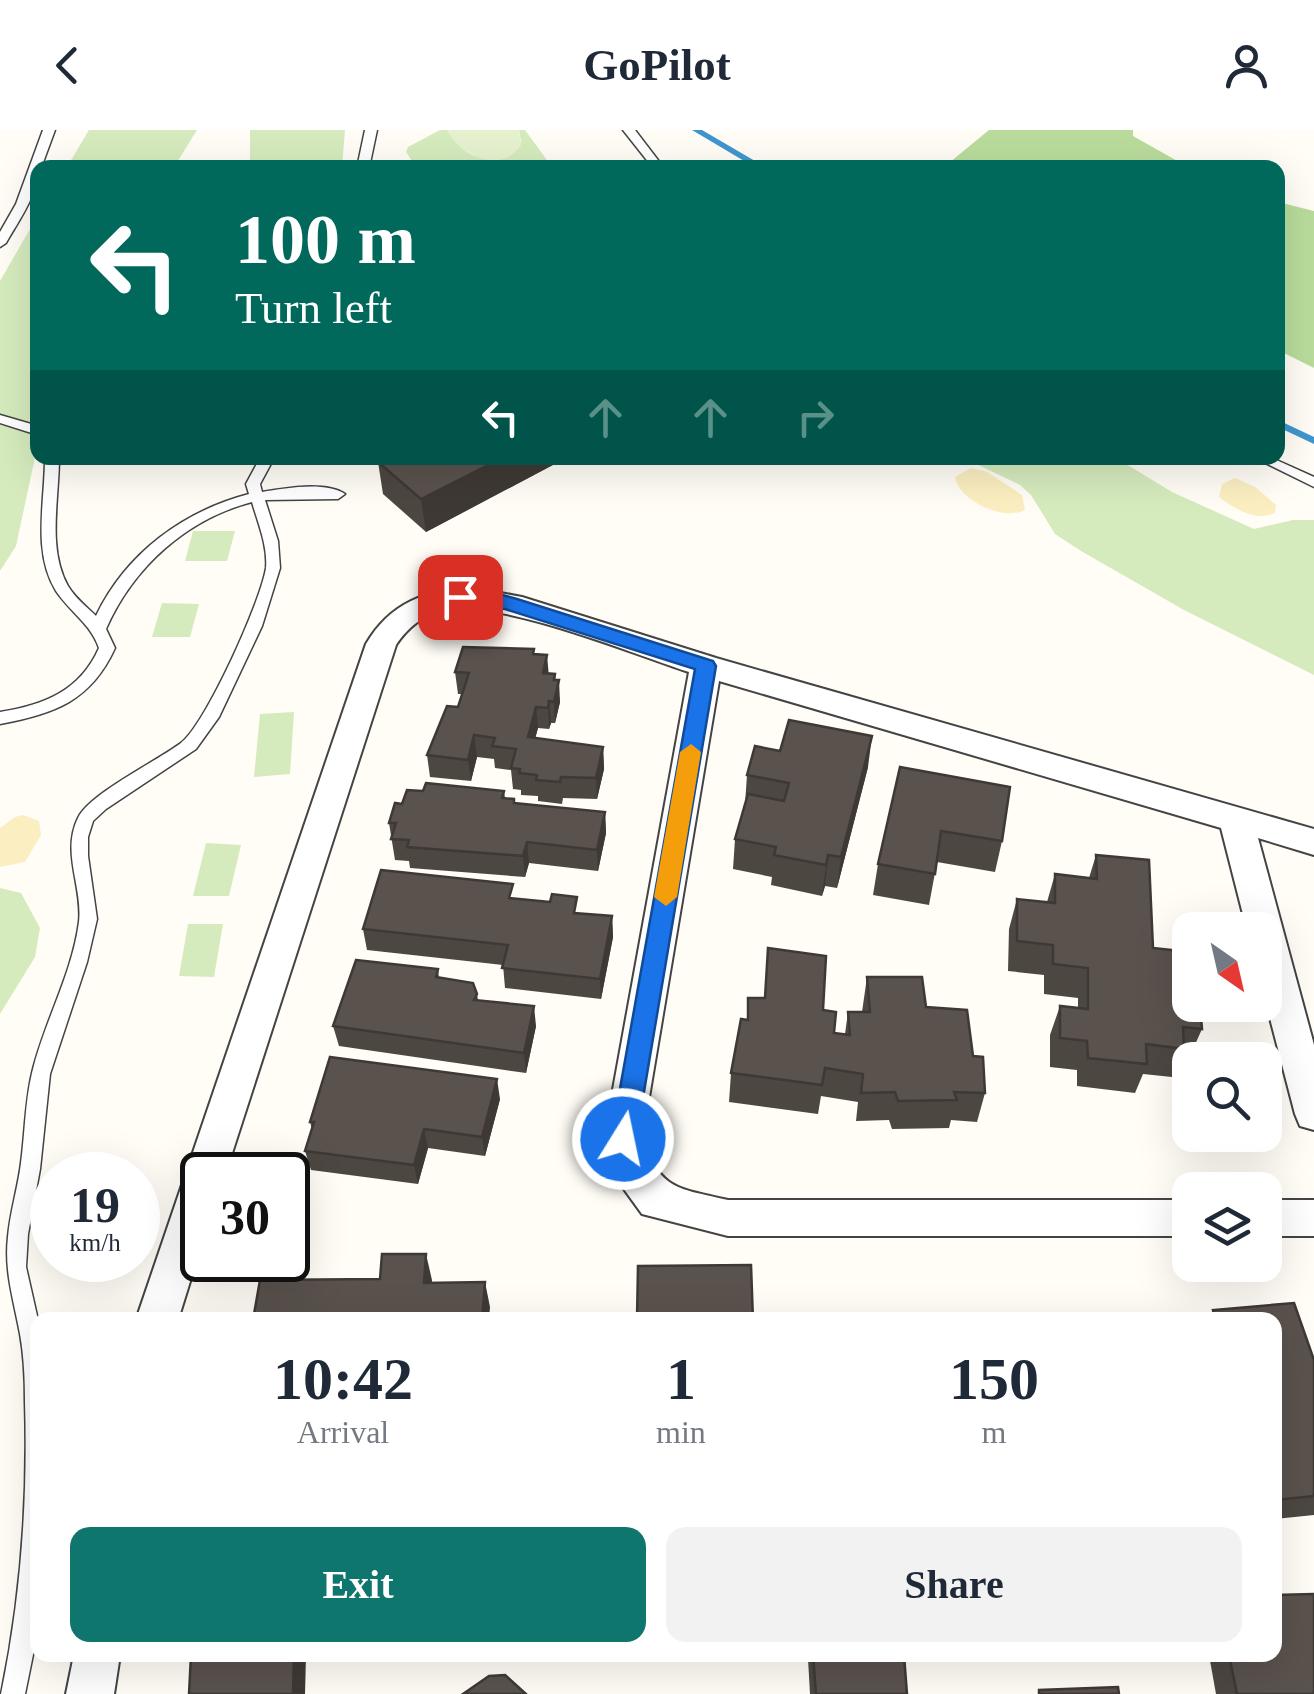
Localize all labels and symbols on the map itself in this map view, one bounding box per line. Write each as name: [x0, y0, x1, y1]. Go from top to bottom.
pin: [418, 555, 503, 640]
north arrow: [1172, 912, 1282, 1022]
position arrow: [571, 1087, 675, 1191]
speed limit sign: 30: [180, 1152, 310, 1282]

